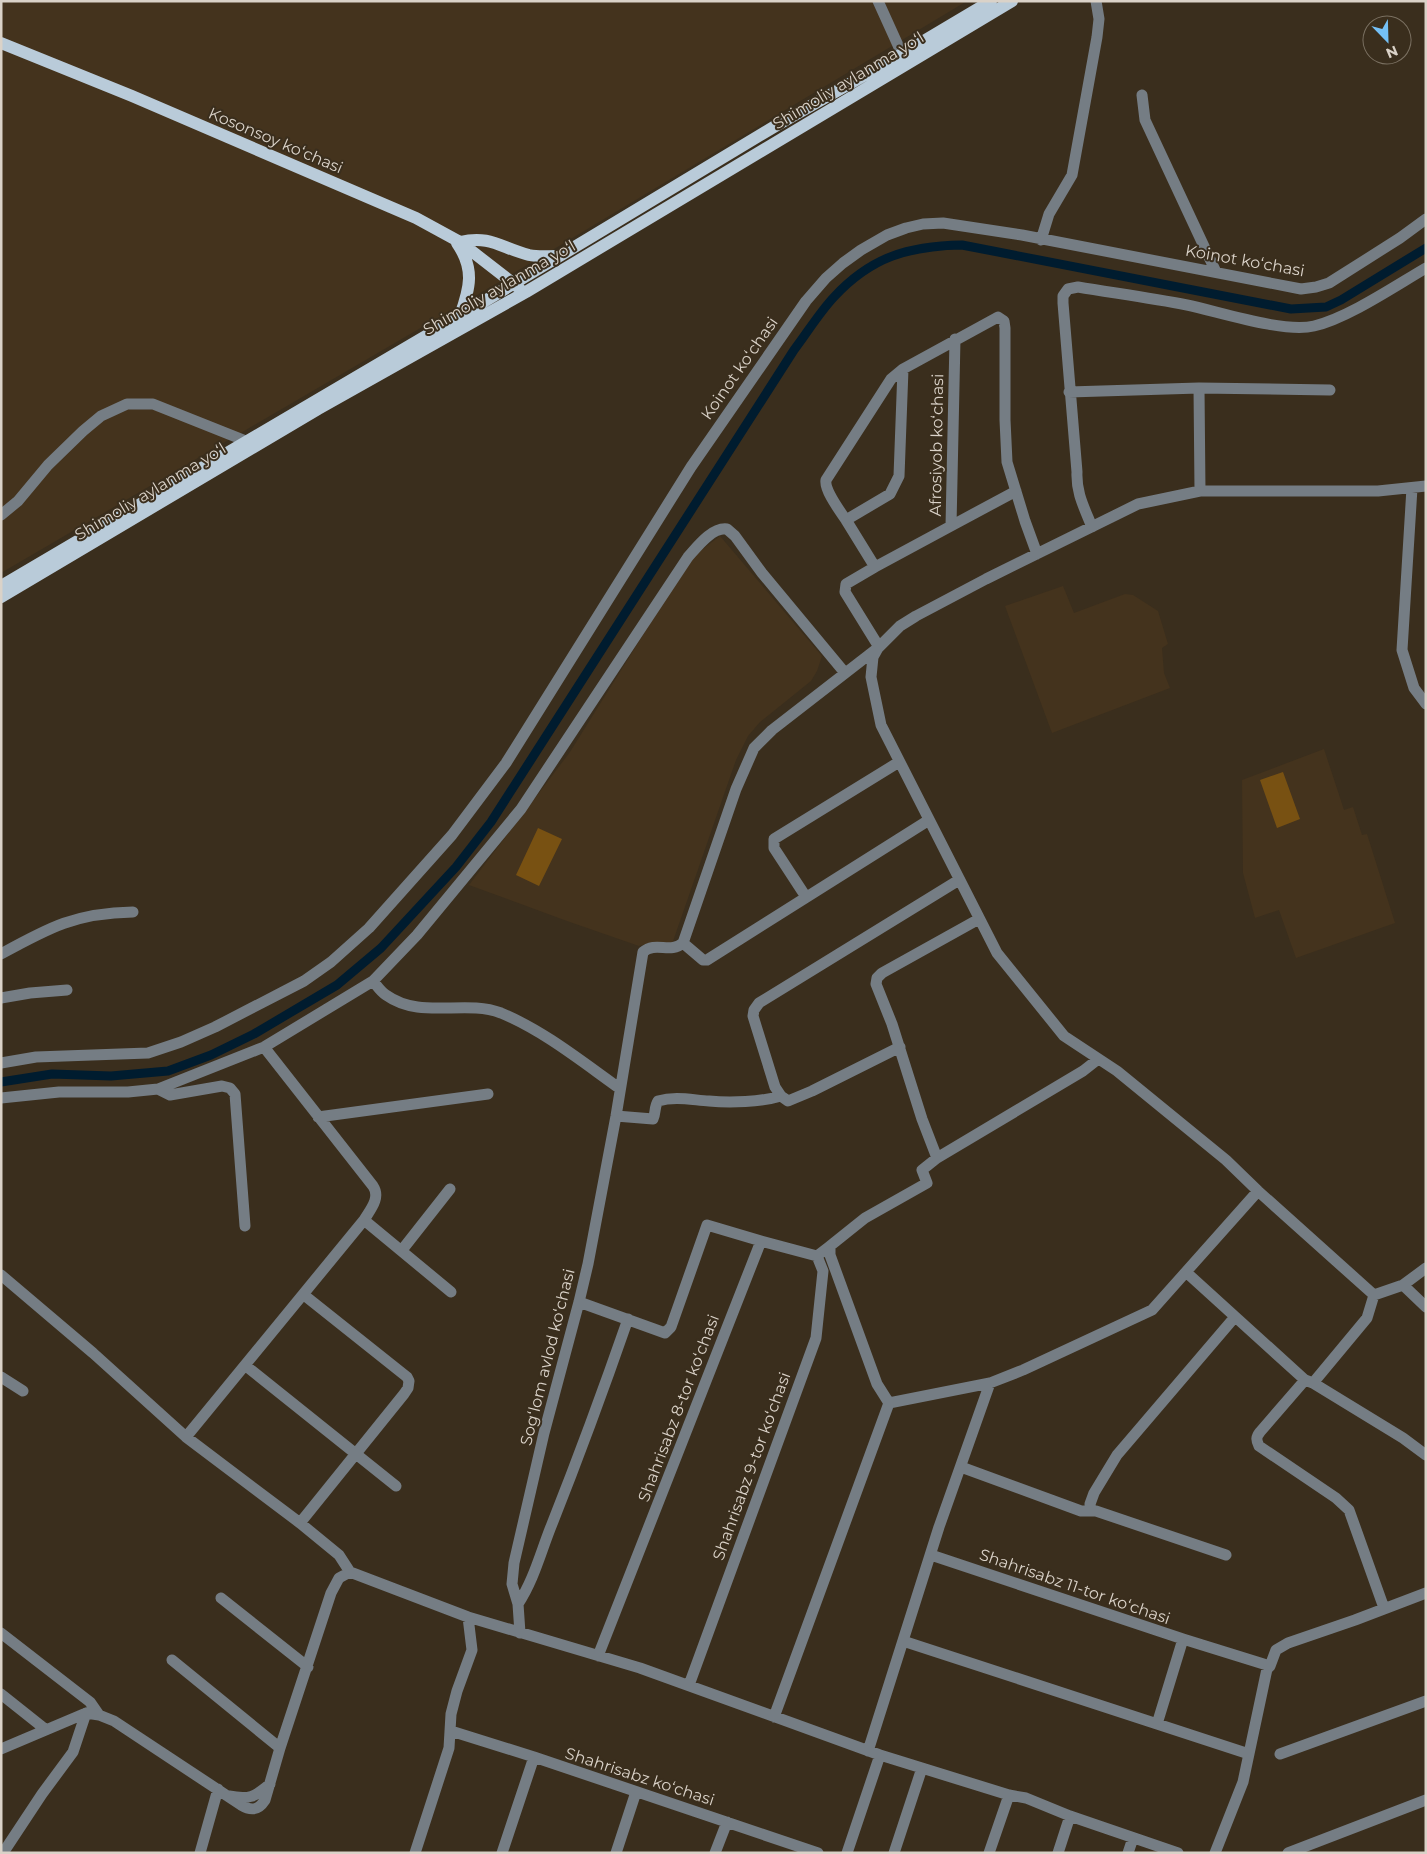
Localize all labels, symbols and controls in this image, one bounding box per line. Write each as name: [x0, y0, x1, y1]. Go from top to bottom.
north arrow: [1362, 15, 1412, 65]
street label: Shimoliy aylanma yoʻl: [769, 28, 927, 133]
text: N: [1383, 41, 1401, 62]
street label: Kosonsoy koʻchasi: [206, 104, 346, 177]
street label: Shimoliy aylanma yoʻl: [420, 236, 579, 339]
street label: Koinot koʻchasi: [1184, 241, 1306, 280]
street label: Koinot koʻchasi: [697, 313, 782, 423]
street label: Afrosiyob koʻchasi: [926, 374, 947, 517]
street label: Shimoliy aylanma yoʻl: [71, 439, 229, 544]
street label: Sogʻlom avlod koʻchasi: [516, 1267, 579, 1448]
street label: Shahrisabz 8-tor koʻchasi: [634, 1312, 723, 1505]
street label: Shahrisabz 9-tor koʻchasi: [709, 1370, 794, 1563]
street label: Shahrisabz 11-tor koʻchasi: [977, 1545, 1173, 1628]
street label: Shahrisabz koʻchasi: [563, 1743, 717, 1810]

